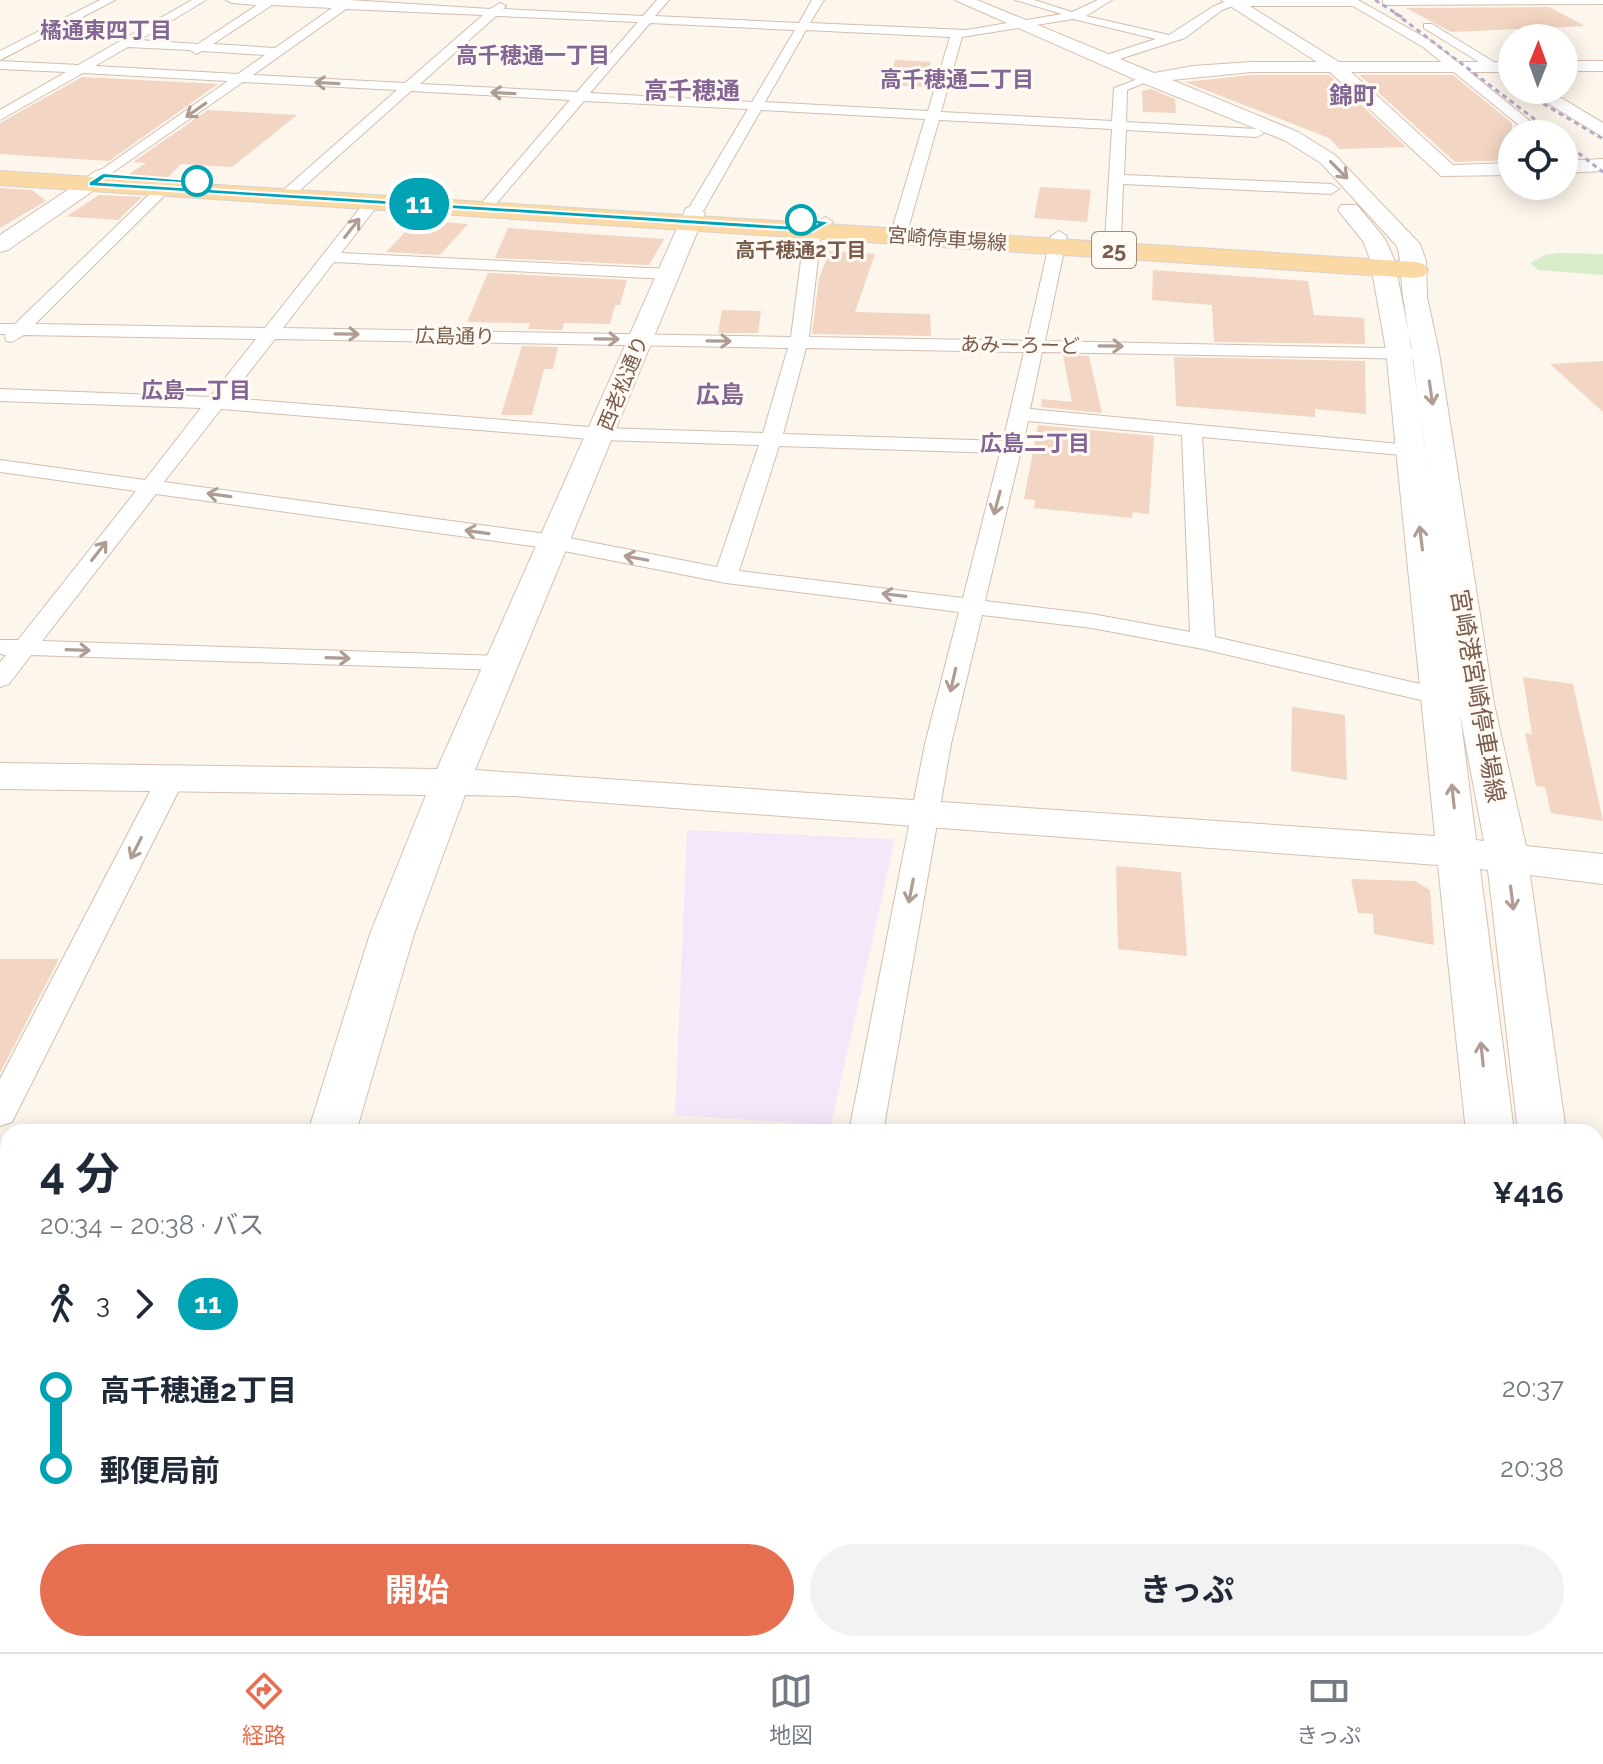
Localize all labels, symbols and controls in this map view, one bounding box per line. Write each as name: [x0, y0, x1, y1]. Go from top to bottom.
district label: 橘通東四丁目: [40, 17, 172, 43]
north arrow: [1498, 24, 1578, 104]
map controls: [1498, 24, 1578, 200]
district label: 高千穂通一丁目: [456, 42, 610, 68]
district label: 高千穂通二丁目: [880, 66, 1034, 92]
one-way arrow: [314, 76, 341, 91]
district label: 高千穂通: [644, 76, 740, 105]
district label: 錦町: [1329, 81, 1377, 110]
one-way arrow: [490, 86, 517, 101]
one-way arrow: [186, 101, 207, 118]
button: locate: [1498, 120, 1578, 200]
one-way arrow: [1329, 160, 1348, 179]
unlabelled marker: [182, 166, 212, 196]
line badge: 11: [383, 178, 455, 230]
text: 11: [405, 187, 433, 220]
marker: 高千穂通2丁目: [786, 205, 816, 235]
one-way arrow: [343, 218, 361, 239]
street label: 宮崎停車場線: [886, 223, 1008, 255]
road number: 25: [1092, 232, 1136, 268]
place label: 高千穂通2丁目: [735, 238, 867, 262]
street label: 広島通り: [415, 323, 495, 349]
one-way arrow: [333, 326, 360, 342]
one-way arrow: [593, 331, 620, 347]
street label: 西老松通り: [593, 332, 653, 434]
street label: あみーろーど: [960, 332, 1080, 358]
one-way arrow: [705, 333, 732, 348]
one-way arrow: [1097, 339, 1124, 354]
district label: 広島一丁目: [141, 377, 251, 403]
one-way arrow: [1424, 379, 1439, 406]
district label: 広島: [696, 380, 744, 409]
district label: 広島二丁目: [980, 430, 1090, 456]
one-way arrow: [206, 488, 233, 503]
one-way arrow: [989, 490, 1004, 516]
one-way arrow: [465, 524, 490, 539]
one-way arrow: [1413, 526, 1428, 551]
one-way arrow: [91, 541, 108, 562]
one-way arrow: [624, 550, 650, 565]
one-way arrow: [881, 587, 908, 602]
street label: 宮崎港宮崎停車場線: [1445, 587, 1511, 805]
one-way arrow: [64, 642, 91, 657]
one-way arrow: [324, 650, 351, 665]
one-way arrow: [945, 666, 960, 692]
one-way arrow: [1445, 783, 1460, 810]
one-way arrow: [127, 835, 143, 859]
one-way arrow: [903, 878, 918, 903]
one-way arrow: [1505, 884, 1520, 911]
one-way arrow: [1474, 1042, 1489, 1068]
text: 4 分: [40, 1148, 120, 1199]
text: ¥416: [1492, 1175, 1564, 1210]
text: 20:34 – 20:38 · バス: [40, 1210, 264, 1240]
icon: walk: [40, 1282, 84, 1326]
icon: forward: [122, 1282, 166, 1326]
text: 11: [194, 1287, 222, 1320]
text: 3: [96, 1289, 110, 1319]
text: 高千穂通2丁目: [100, 1373, 297, 1408]
text: 20:37: [1502, 1373, 1564, 1403]
text: 郵便局前: [100, 1453, 220, 1488]
text: 20:38: [1500, 1453, 1564, 1483]
button: 開始: [40, 1544, 794, 1636]
button: きっぷ: [810, 1544, 1564, 1636]
tab: 経路: [242, 1669, 286, 1749]
tab: 地図: [769, 1669, 813, 1749]
tab: きっぷ: [1296, 1669, 1361, 1749]

